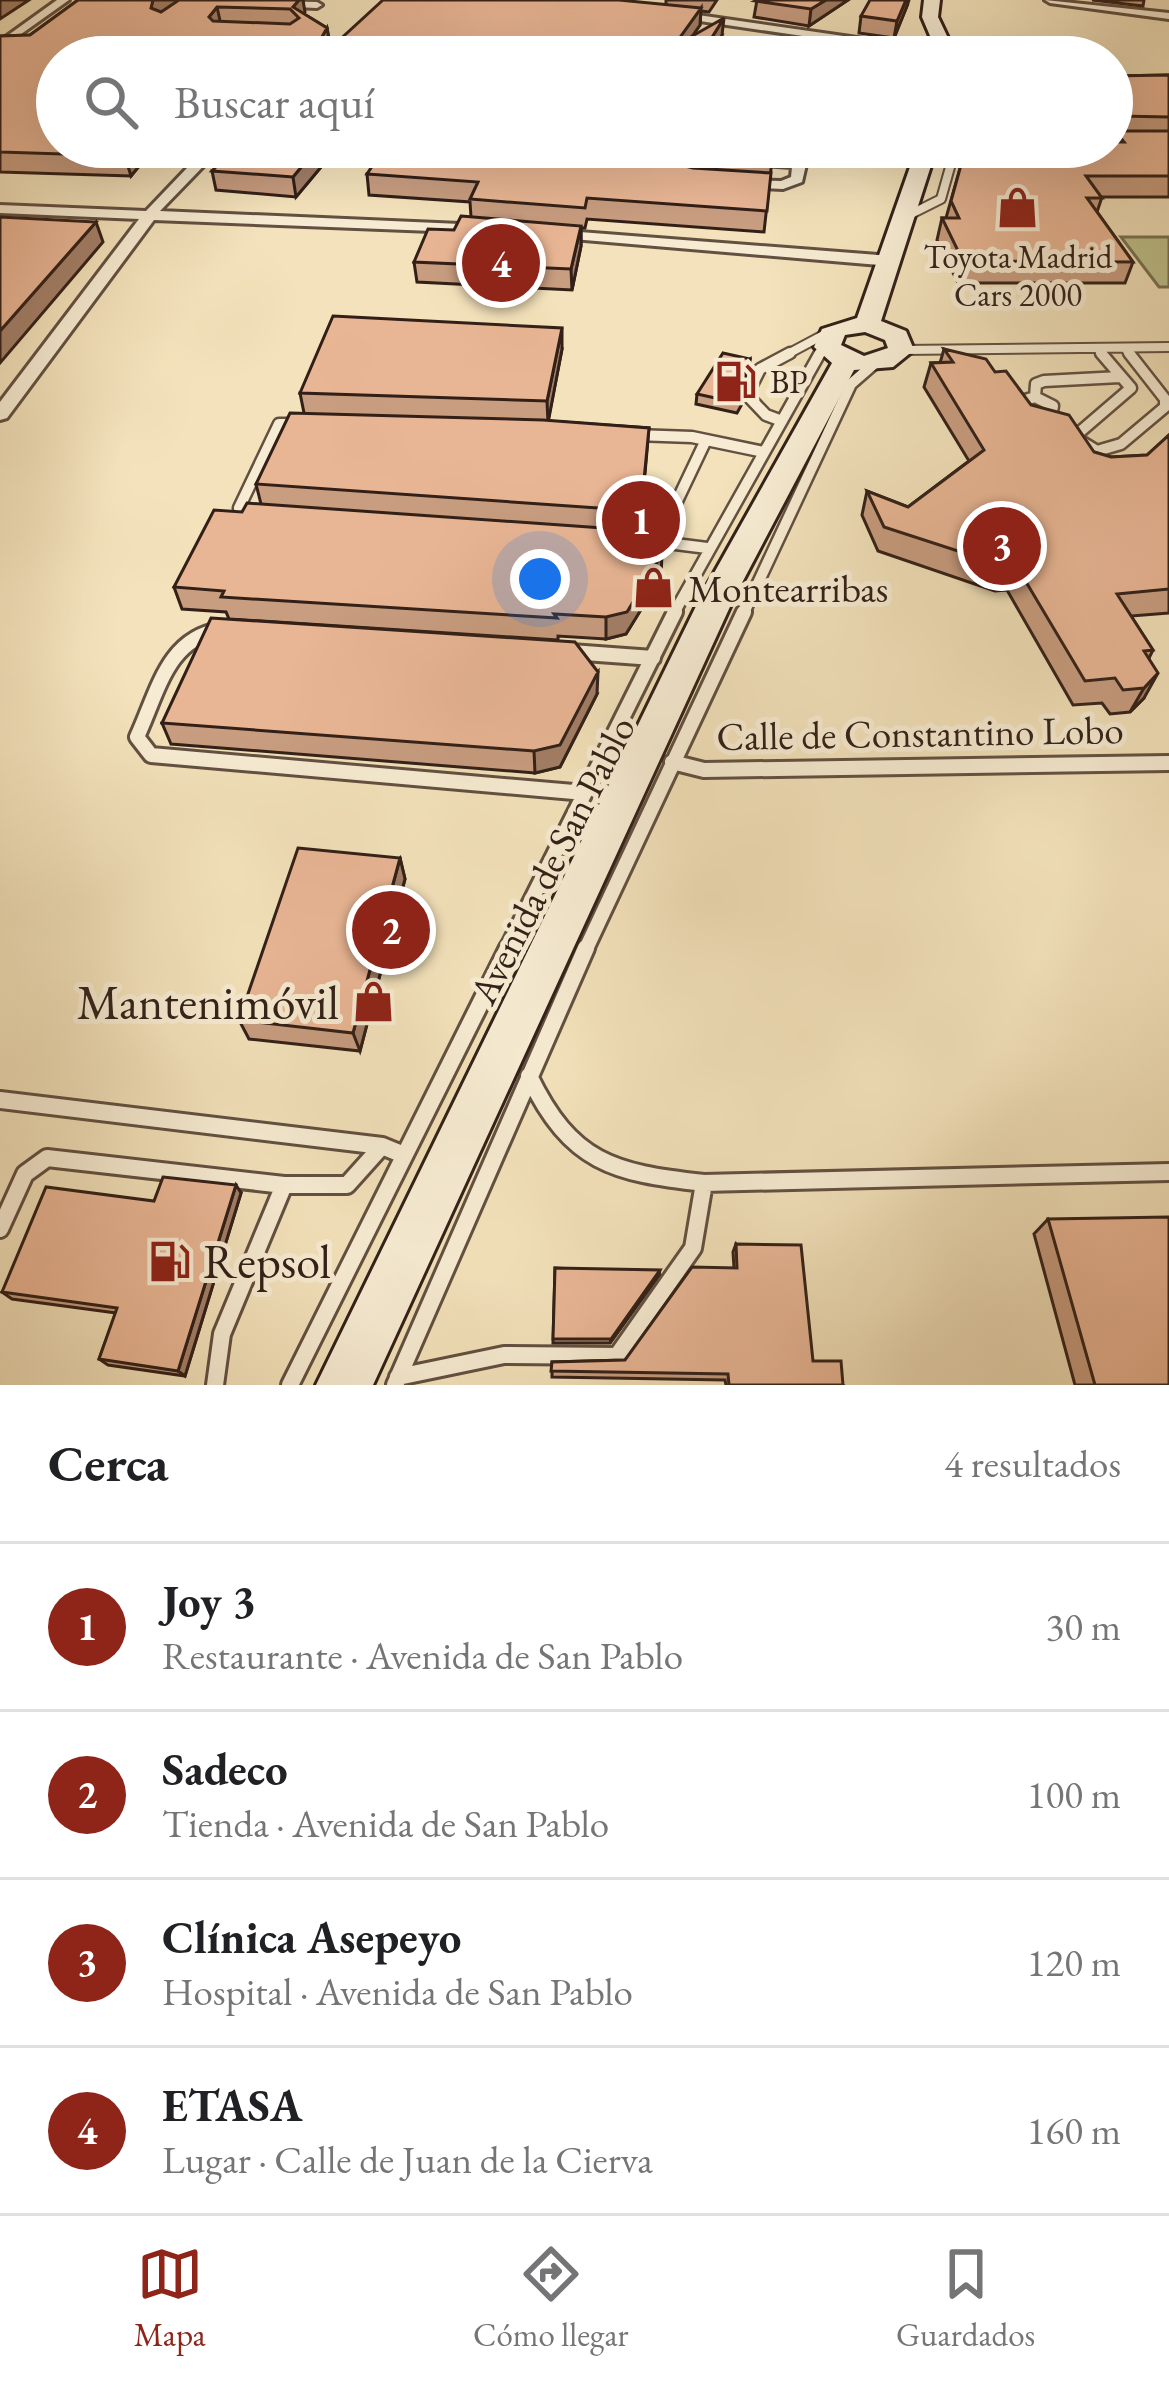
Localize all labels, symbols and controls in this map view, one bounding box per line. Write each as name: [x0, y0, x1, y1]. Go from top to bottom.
search box: [36, 36, 1133, 168]
icon: search: [78, 69, 144, 135]
text: Buscar aquí: [174, 73, 374, 131]
shop icon: Toyota Madrid Cars 2000: [995, 185, 1041, 231]
pin: 4: [462, 218, 540, 308]
place label: Toyota Madrid Cars 2000: [924, 235, 1113, 316]
fuel station icon: BP: [713, 358, 759, 404]
place label: BP: [770, 360, 808, 403]
pin: 1: [602, 475, 680, 565]
pin: 3: [963, 501, 1041, 591]
your location: [510, 549, 570, 609]
place label: Montearribas: [688, 563, 888, 614]
shop icon: Montearribas: [631, 565, 677, 611]
street label: Calle de Constantino Lobo: [716, 704, 1124, 762]
street label: Avenida de San Pablo: [457, 707, 647, 1014]
pin: 2: [352, 885, 430, 975]
place label: Mantenimóvil: [77, 971, 339, 1033]
shop icon: Mantenimóvil: [350, 979, 396, 1025]
place label: Repsol: [203, 1230, 331, 1292]
fuel station icon: Repsol: [146, 1238, 192, 1284]
text: Cerca: [48, 1430, 168, 1496]
text: 4 resultados: [944, 1438, 1121, 1489]
text: Joy 3: [162, 1572, 256, 1630]
text: 1: [77, 1601, 97, 1652]
text: 30 m: [1045, 1601, 1121, 1652]
text: Restaurante · Avenida de San Pablo: [162, 1630, 683, 1681]
text: Sadeco: [162, 1740, 288, 1798]
text: 2: [77, 1769, 97, 1820]
text: 100 m: [1027, 1769, 1121, 1820]
text: Tienda · Avenida de San Pablo: [162, 1798, 609, 1849]
text: Clínica Asepeyo: [162, 1908, 461, 1966]
text: 3: [77, 1937, 97, 1988]
text: 120 m: [1027, 1937, 1121, 1988]
text: Hospital · Avenida de San Pablo: [162, 1966, 633, 2017]
text: ETASA: [162, 2076, 302, 2134]
text: 4: [77, 2105, 97, 2156]
text: 160 m: [1027, 2105, 1121, 2156]
text: Lugar · Calle de Juan de la Cierva: [162, 2134, 653, 2185]
tab: Mapa: [134, 2241, 206, 2356]
tab: Cómo llegar: [473, 2241, 629, 2356]
tab: Guardados: [896, 2241, 1035, 2356]

